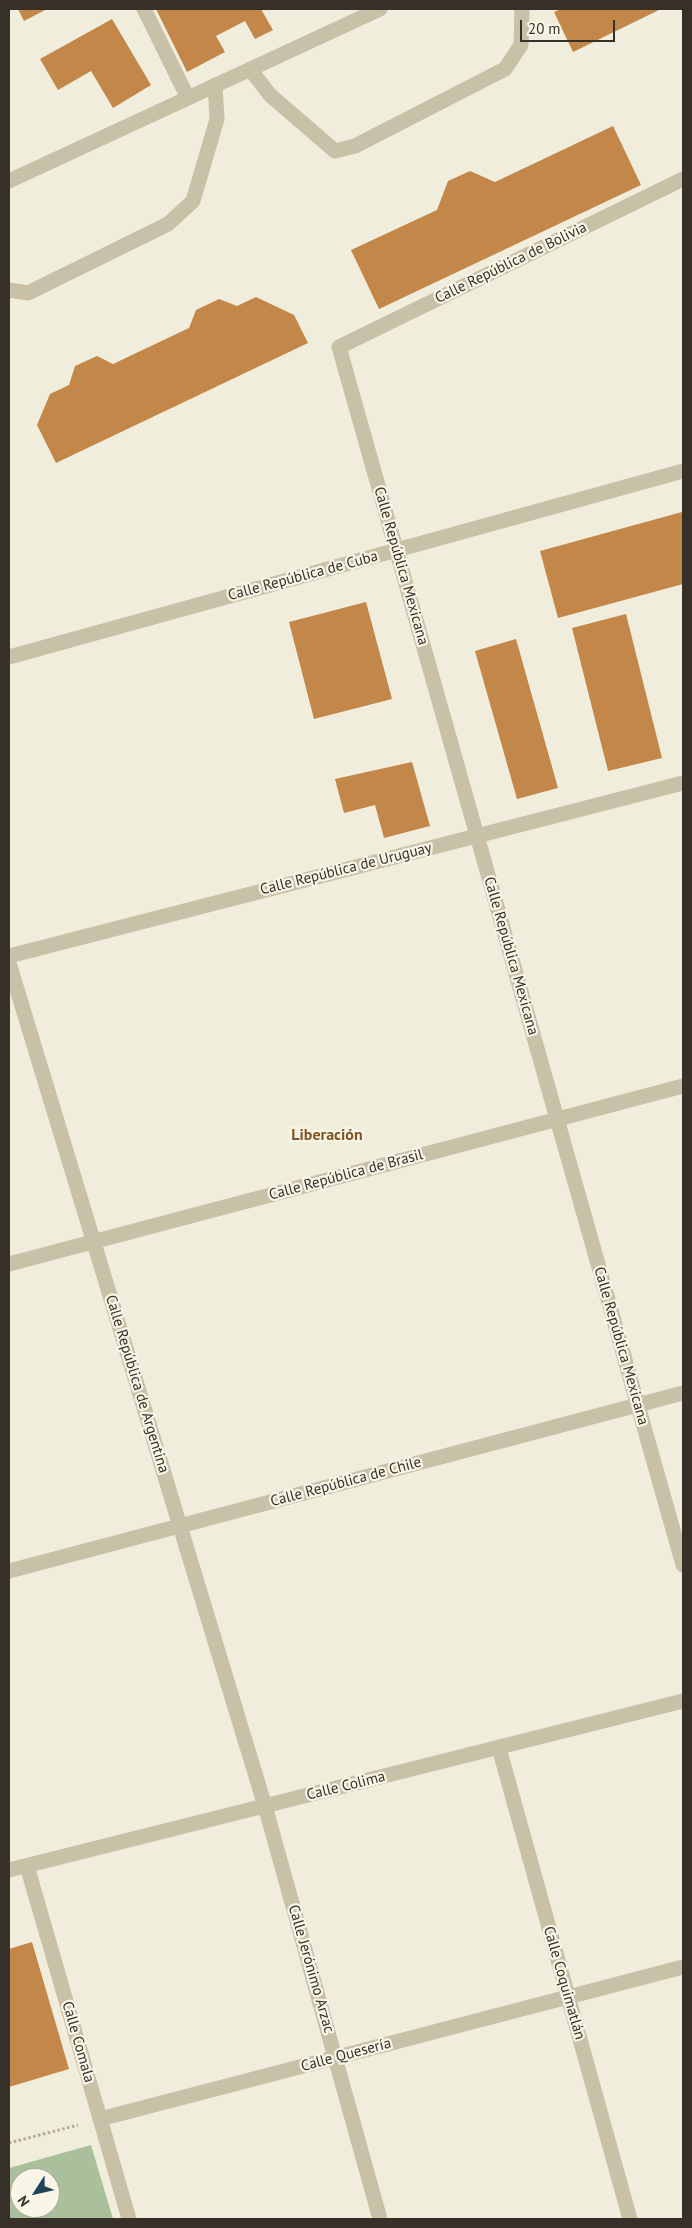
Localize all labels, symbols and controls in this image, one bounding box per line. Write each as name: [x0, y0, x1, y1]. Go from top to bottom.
scale bar: [522, 10, 617, 42]
text: 20 m: [528, 19, 561, 38]
street label: Calle República de Bolivia: [432, 218, 590, 308]
street label: Calle República Mexicana: [370, 485, 432, 647]
street label: Calle República de Cuba: [226, 547, 380, 605]
street label: Calle República de Uruguay: [258, 839, 434, 899]
street label: Calle República Mexicana: [480, 875, 542, 1037]
district label: Liberación: [291, 1125, 363, 1145]
street label: Calle República de Brasil: [267, 1146, 425, 1204]
street label: Calle República Mexicana: [590, 1265, 652, 1427]
street label: Calle República de Argentina: [101, 1293, 173, 1475]
street label: Calle República de Chile: [269, 1453, 423, 1511]
street label: Calle Colima: [305, 1768, 387, 1804]
street label: Calle Jerónimo Arzac: [284, 1903, 338, 2035]
street label: Calle Coquimatlán: [539, 1924, 589, 2042]
street label: Calle Comala: [58, 1999, 98, 2085]
street label: Calle Quesería: [299, 2034, 393, 2076]
north arrow: [10, 2168, 60, 2218]
text: N: [14, 2192, 34, 2210]

